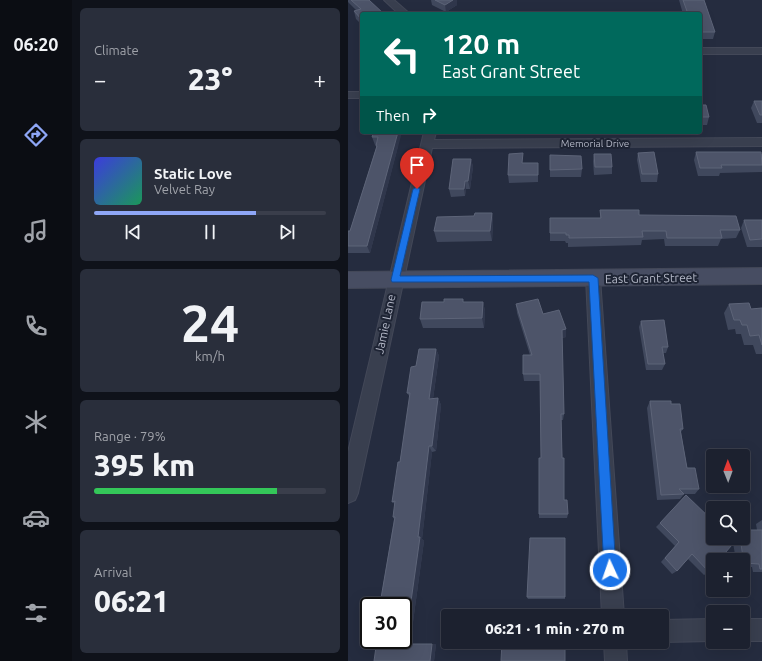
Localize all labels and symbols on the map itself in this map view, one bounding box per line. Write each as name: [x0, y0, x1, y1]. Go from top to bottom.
street label: Memorial Drive: [561, 138, 629, 149]
pin: [400, 148, 434, 189]
street label: East Grant Street: [605, 271, 697, 285]
street label: Jamie Lane: [372, 293, 398, 355]
north arrow: [706, 449, 750, 493]
position arrow: [589, 549, 631, 591]
speed limit sign: 30: [360, 597, 412, 649]

